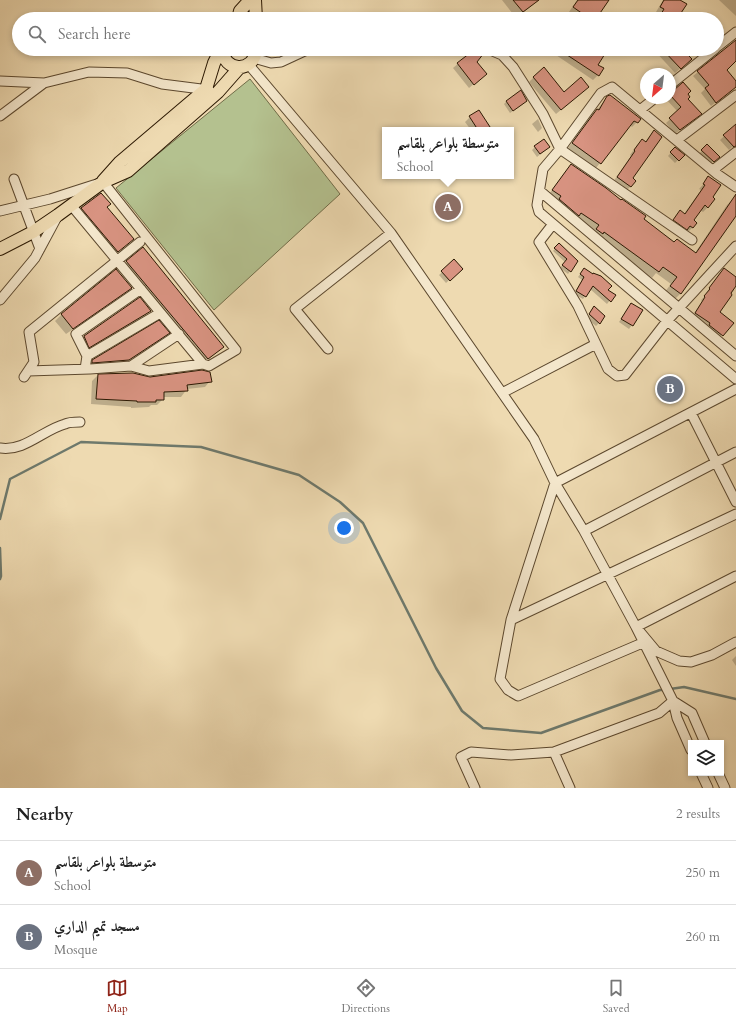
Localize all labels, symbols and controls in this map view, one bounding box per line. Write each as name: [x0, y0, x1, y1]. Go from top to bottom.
search box: [12, 12, 724, 56]
icon: search: [26, 23, 48, 45]
text: Search here: [58, 24, 131, 44]
north arrow: [640, 68, 676, 104]
popup: [382, 127, 514, 179]
text: متوسطة بلواعر بلقاسم: [397, 133, 499, 153]
text: School: [397, 158, 434, 176]
pin: A: [435, 192, 461, 222]
pin: B: [657, 374, 683, 404]
your location: [334, 518, 354, 538]
map controls: [688, 740, 724, 776]
button: layers: [688, 740, 724, 776]
text: Nearby: [16, 803, 73, 826]
text: 2 results: [676, 805, 720, 823]
text: متوسطة بلواعر بلقاسم: [54, 852, 157, 872]
text: A: [24, 864, 34, 882]
text: 250 m: [686, 864, 720, 882]
text: School: [54, 877, 91, 895]
text: مسجد تميم الداري: [54, 916, 140, 936]
text: B: [24, 928, 34, 946]
text: 260 m: [686, 928, 720, 946]
text: Mosque: [54, 941, 98, 959]
tab: Map: [106, 977, 128, 1016]
tab: Directions: [341, 977, 390, 1016]
tab: Saved: [603, 977, 630, 1016]

